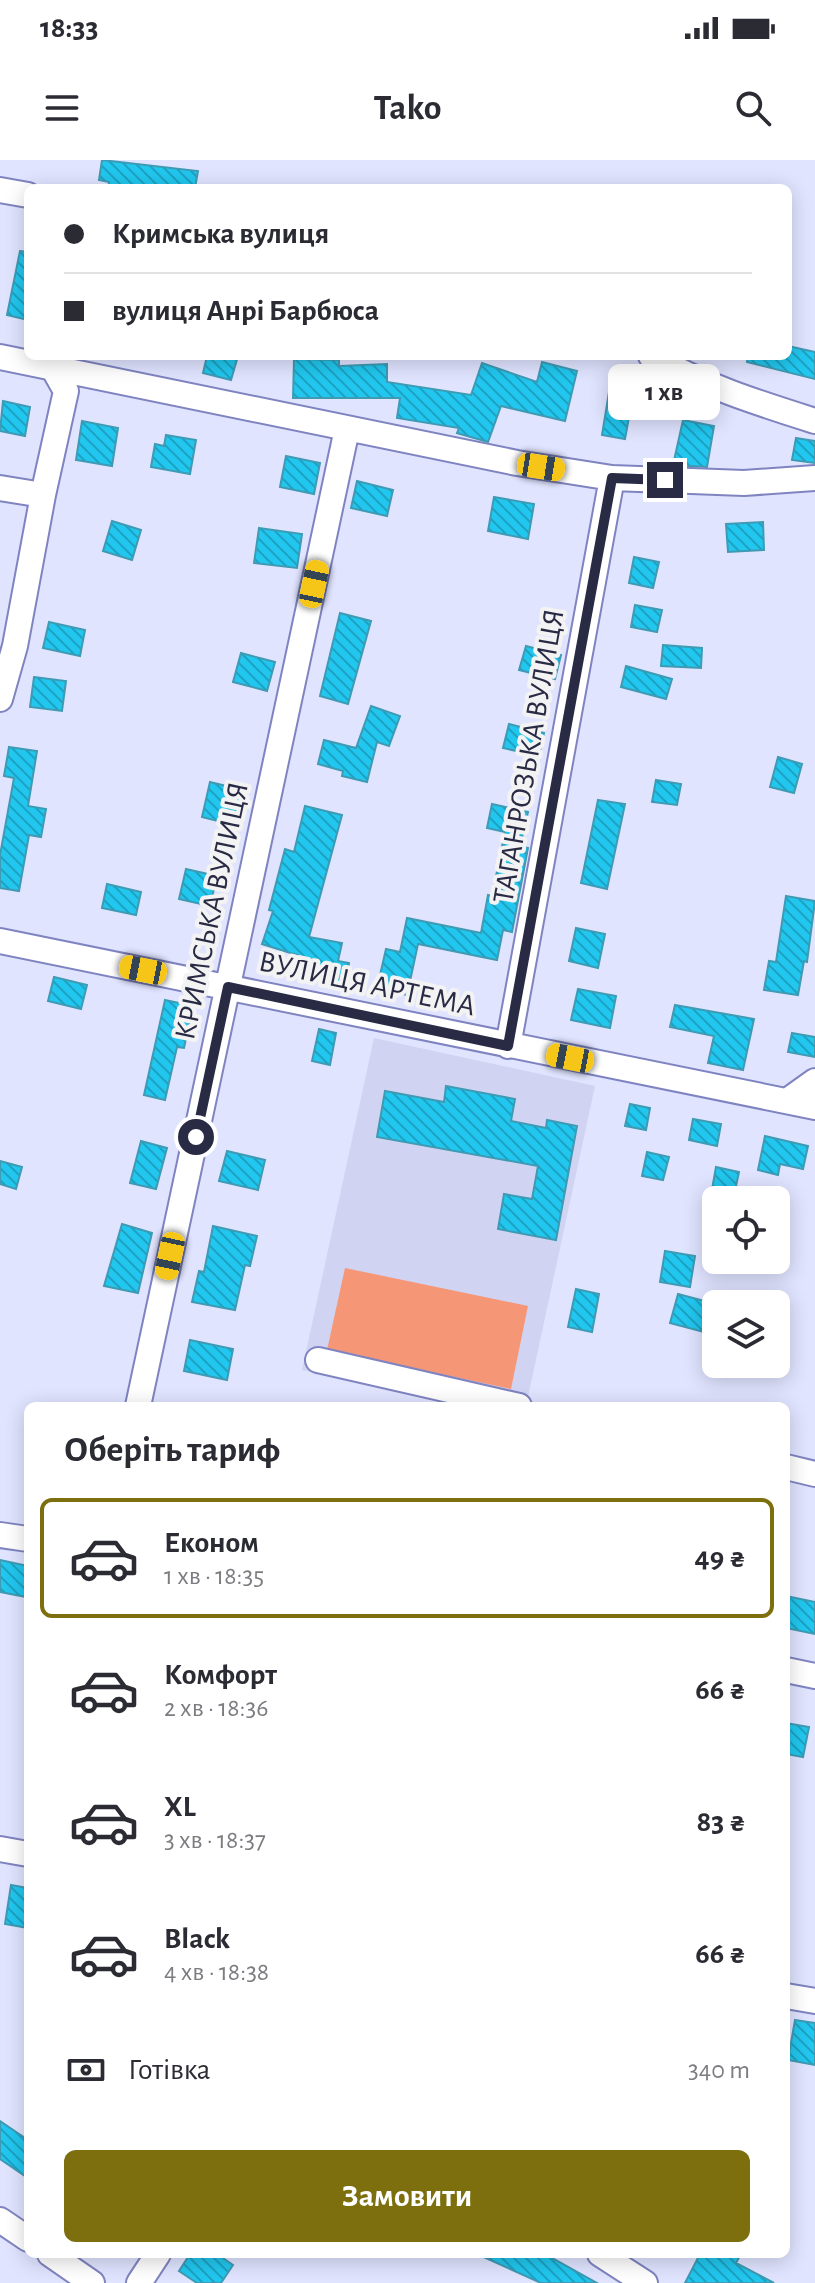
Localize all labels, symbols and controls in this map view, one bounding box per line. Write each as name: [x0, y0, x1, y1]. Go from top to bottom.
text: 18:33: [40, 13, 98, 43]
icon: menu: [40, 86, 84, 130]
icon: search: [731, 86, 775, 130]
text: Tako: [373, 90, 442, 126]
text: Кримська вулиця: [112, 219, 329, 249]
text: вулиця Анрі Барбюса: [112, 296, 379, 326]
callout: 1 хв: [609, 364, 721, 420]
text: 1 хв: [645, 379, 683, 405]
car: [515, 451, 567, 483]
route end: [647, 462, 683, 498]
car: [297, 558, 331, 610]
street label: ТАГАНРОЗЬКА ВУЛИЦЯ: [488, 607, 570, 905]
street label: КРИМСЬКА ВУЛИЦЯ: [170, 780, 254, 1042]
street label: ВУЛИЦЯ АРТЕМА: [256, 946, 478, 1022]
car: [117, 954, 169, 986]
car: [544, 1042, 596, 1074]
route start: [178, 1119, 214, 1155]
map controls: [702, 1186, 790, 1378]
button: locate: [702, 1186, 790, 1274]
car: [153, 1230, 187, 1282]
button: layers: [702, 1290, 790, 1378]
text: Оберіть тариф: [64, 1432, 280, 1468]
icon: car: [68, 1522, 140, 1594]
text: Економ: [164, 1528, 259, 1558]
text: 49 ₴: [695, 1543, 746, 1573]
text: 1 хв · 18:35: [164, 1563, 264, 1589]
icon: car: [68, 1654, 140, 1726]
text: Комфорт: [164, 1660, 277, 1690]
text: 66 ₴: [695, 1675, 746, 1705]
text: 2 хв · 18:36: [164, 1695, 268, 1721]
icon: car: [68, 1786, 140, 1858]
text: XL: [164, 1792, 196, 1822]
text: 83 ₴: [696, 1807, 746, 1837]
text: 3 хв · 18:37: [164, 1827, 266, 1853]
icon: car: [68, 1918, 140, 1990]
text: Black: [164, 1924, 230, 1954]
text: 66 ₴: [695, 1939, 746, 1969]
text: 4 хв · 18:38: [164, 1959, 269, 1985]
icon: cash: [64, 2048, 108, 2092]
text: Готівка: [128, 2055, 211, 2085]
text: 340 m: [688, 2057, 750, 2083]
button: Замовити: [64, 2150, 750, 2242]

